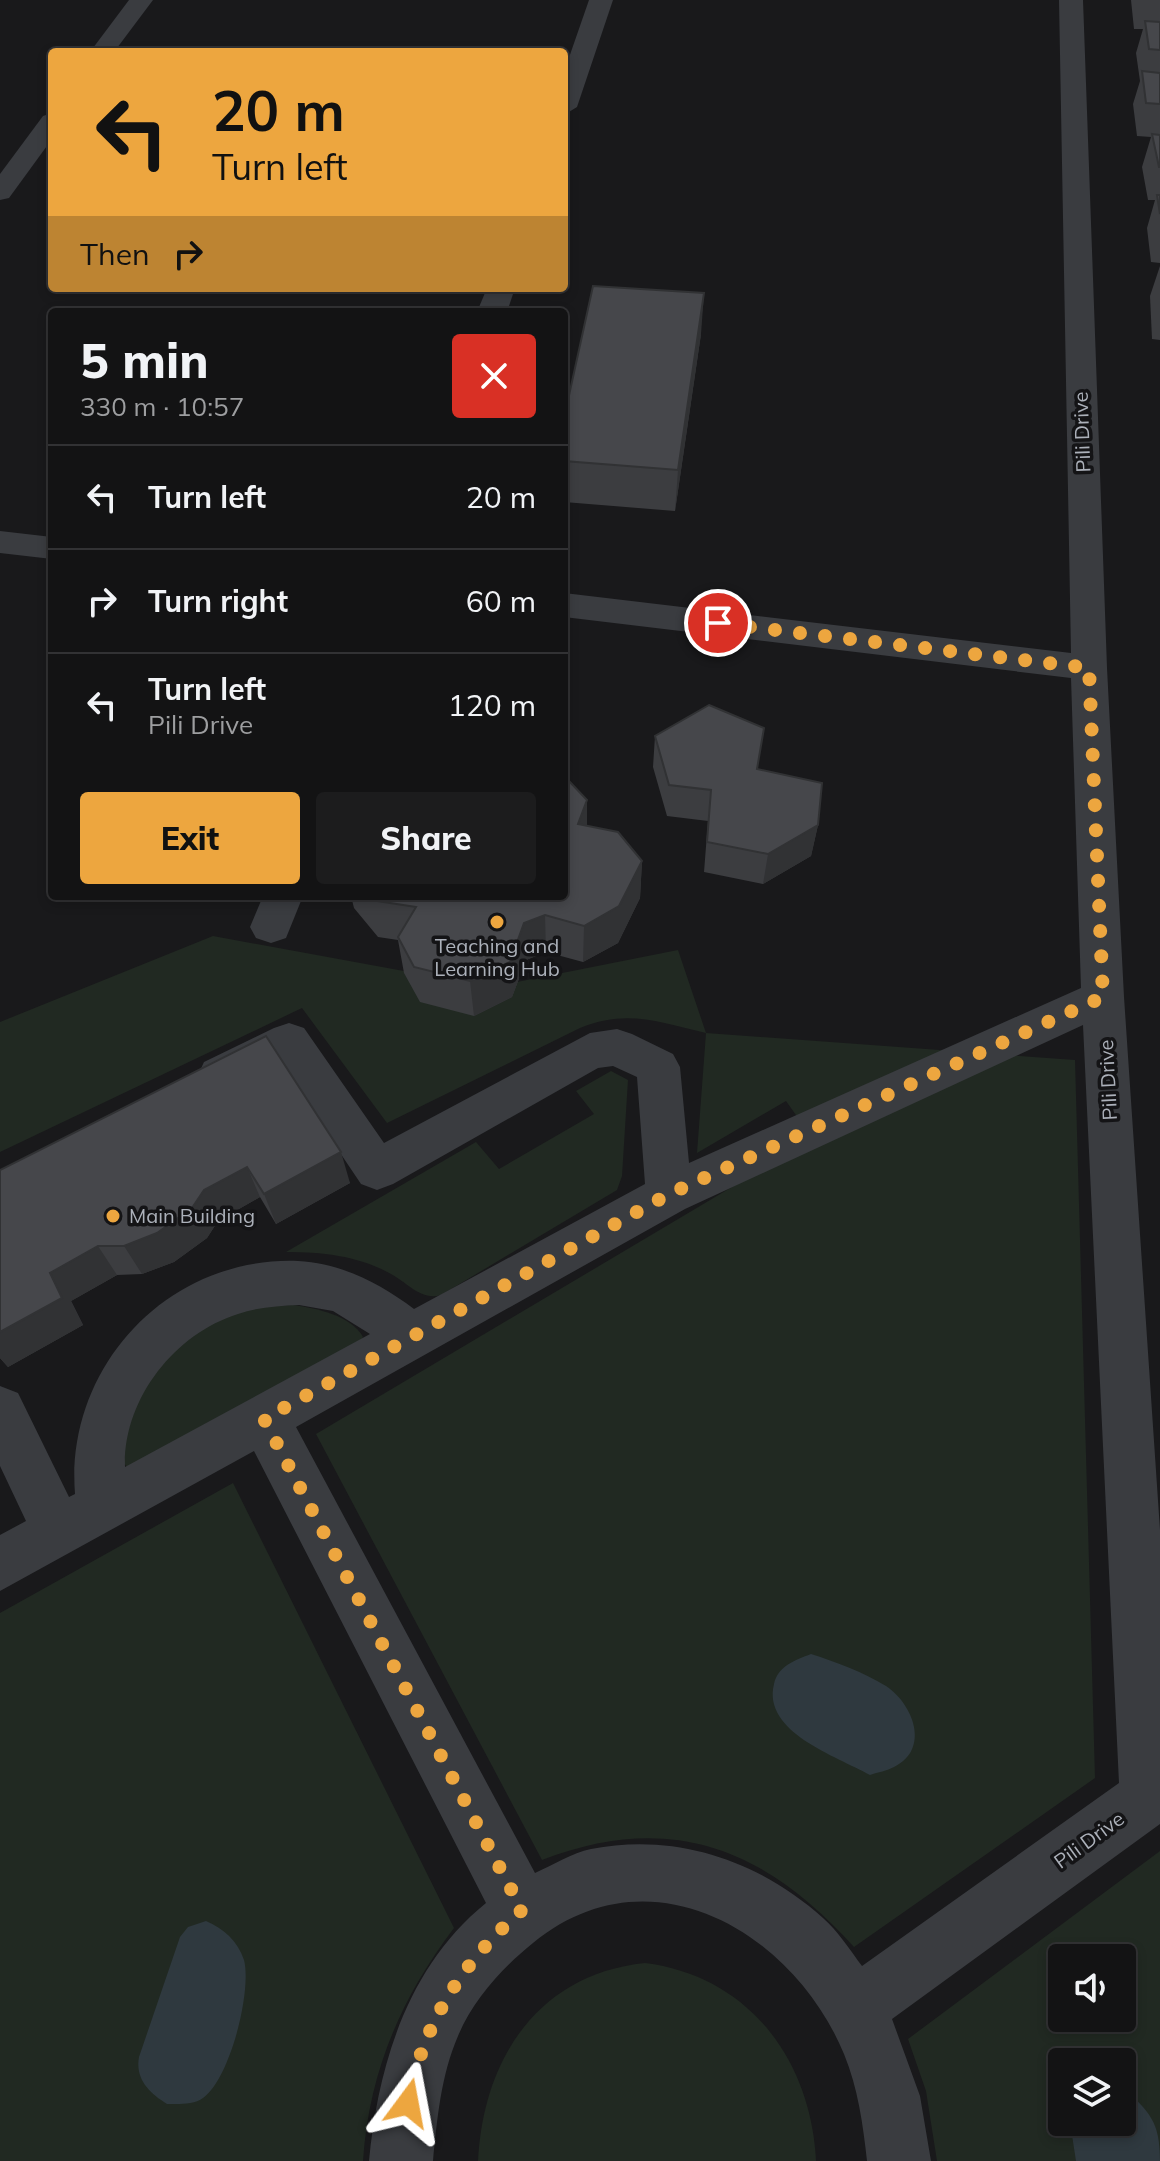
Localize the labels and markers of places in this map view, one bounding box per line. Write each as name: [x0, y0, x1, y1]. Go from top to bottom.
pin: [684, 589, 752, 657]
marker: Teaching and Learning Hub: [488, 913, 506, 931]
place label: Teaching and Learning Hub: [434, 933, 560, 981]
place label: Main Building: [129, 1203, 255, 1228]
marker: Main Building: [104, 1207, 122, 1225]

